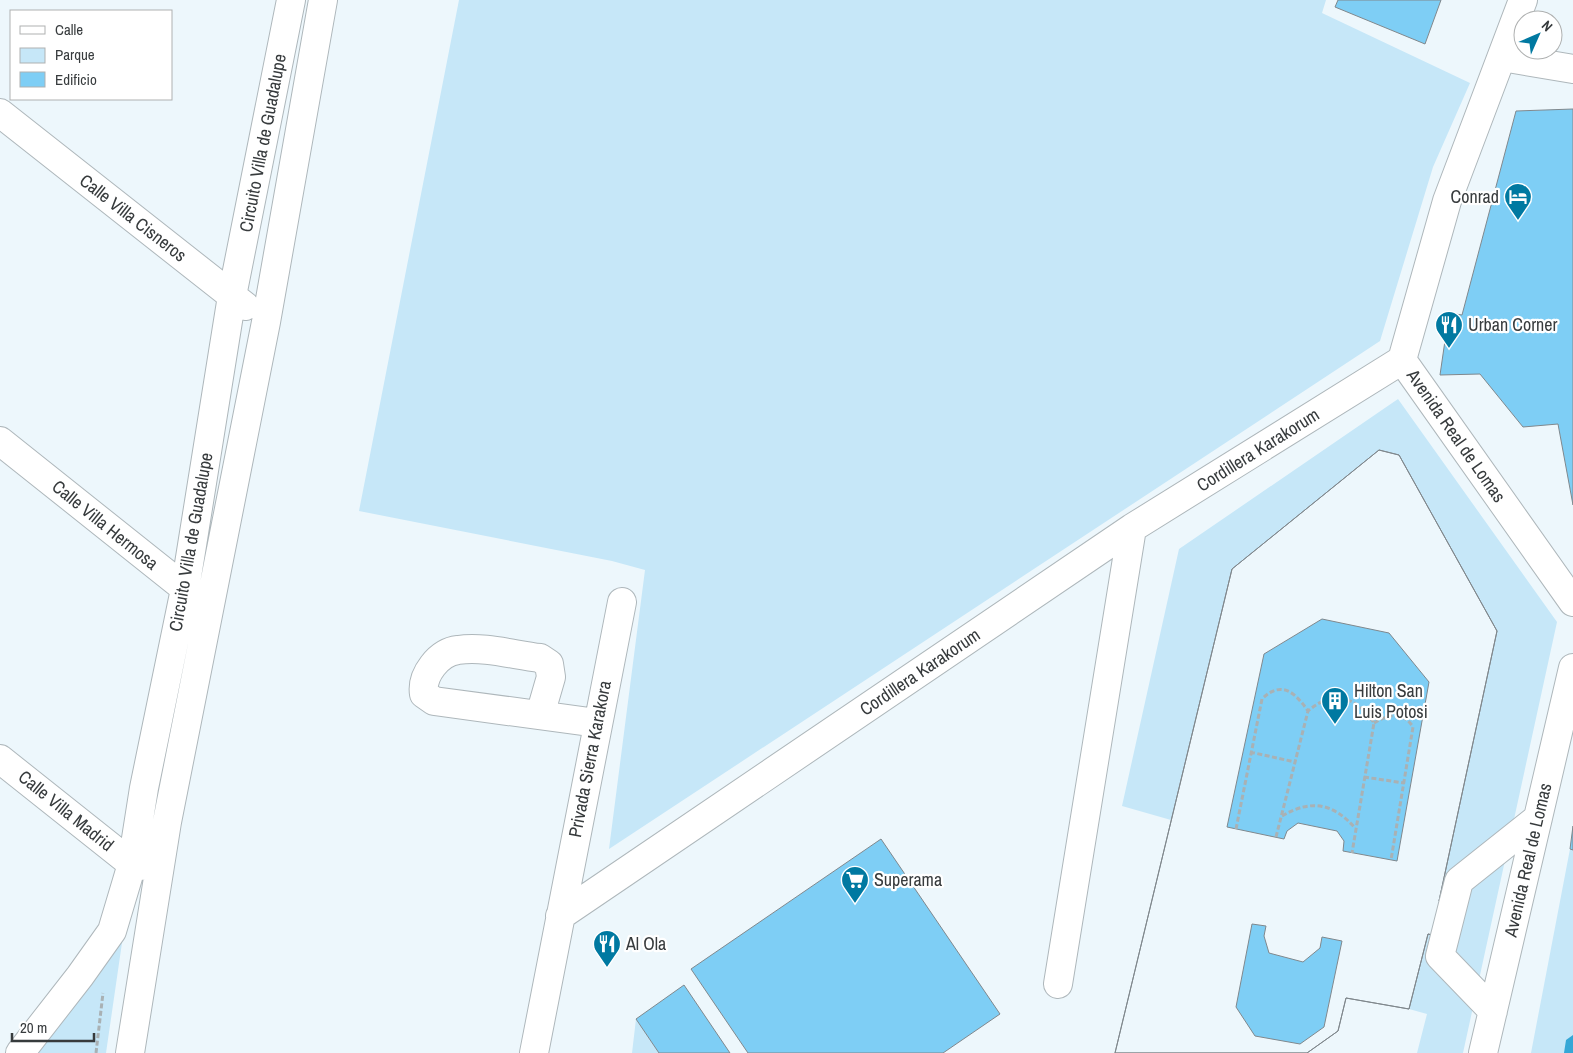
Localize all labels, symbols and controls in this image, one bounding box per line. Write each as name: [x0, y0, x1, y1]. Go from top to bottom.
legend: [10, 10, 172, 100]
north arrow: [1513, 10, 1563, 60]
text: N: [1538, 17, 1556, 35]
text: Calle: [55, 19, 83, 40]
text: Parque: [55, 44, 95, 65]
street label: Circuito Villa de Guadalupe: [233, 52, 292, 234]
text: Edificio: [55, 69, 97, 90]
street label: Calle Villa Cisneros: [75, 168, 192, 267]
hotel icon: Conrad: [1503, 182, 1533, 221]
place label: Conrad: [1451, 184, 1499, 209]
restaurant icon: Urban Corner: [1434, 310, 1464, 349]
place label: Urban Corner: [1468, 312, 1557, 337]
street label: Avenida Real de Lomas: [1400, 363, 1512, 507]
street label: Cordillera Karakorum: [1192, 402, 1324, 497]
street label: Circuito Villa de Guadalupe: [162, 451, 219, 633]
street label: Calle Villa Hermosa: [47, 474, 164, 575]
street label: Cordillera Karakorum: [855, 622, 985, 721]
street label: Privada Sierra Karakora: [562, 678, 617, 839]
place label: Hilton San Luis Potosi: [1354, 678, 1428, 724]
building icon: Hilton San Luis Potosi: [1320, 686, 1350, 725]
street label: Calle Villa Madrid: [13, 764, 119, 857]
street label: Avenida Real de Lomas: [1497, 780, 1557, 940]
supermarket icon: Superama: [840, 865, 870, 904]
place label: Superama: [874, 867, 942, 892]
restaurant icon: Al Ola: [592, 929, 622, 968]
place label: Al Ola: [625, 931, 666, 956]
scale bar: [12, 1010, 95, 1042]
text: 20 m: [20, 1017, 47, 1038]

